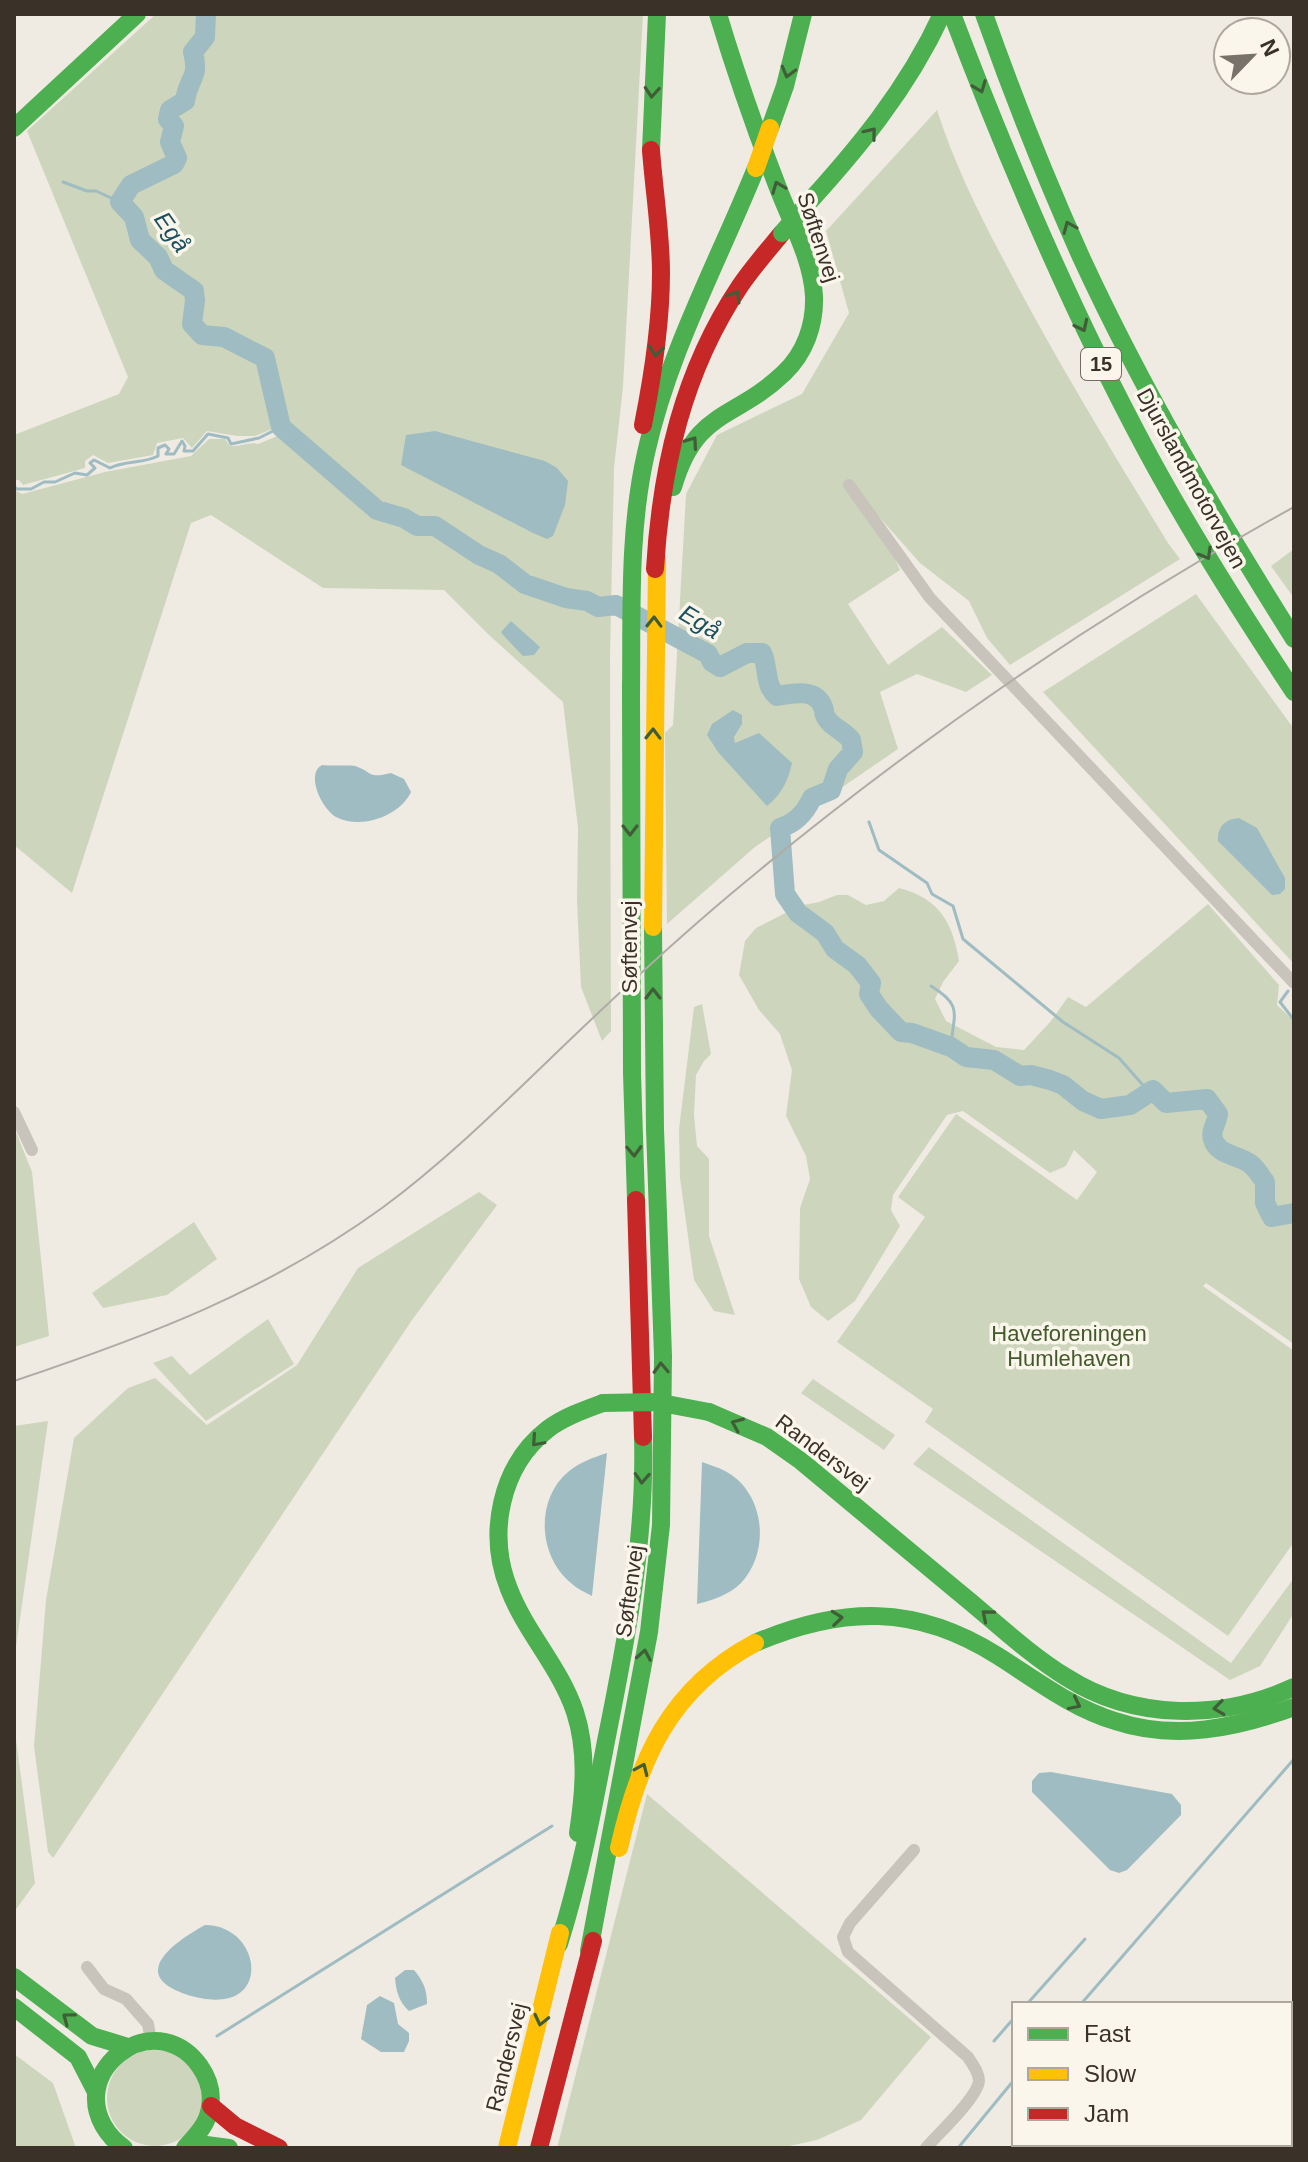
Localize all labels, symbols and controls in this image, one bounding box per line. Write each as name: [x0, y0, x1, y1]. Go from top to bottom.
north arrow: [1212, 16, 1292, 96]
text: N: [1255, 35, 1284, 60]
one-way arrow: [781, 64, 798, 78]
one-way arrow: [970, 79, 987, 93]
one-way arrow: [644, 86, 661, 99]
one-way arrow: [861, 127, 875, 142]
one-way arrow: [771, 181, 788, 195]
street label: Søftenvej: [792, 189, 845, 285]
water label: Egå: [149, 206, 196, 257]
one-way arrow: [1062, 221, 1078, 235]
one-way arrow: [725, 290, 740, 305]
one-way arrow: [1072, 318, 1088, 332]
one-way arrow: [648, 344, 665, 358]
road number: 15: [1081, 348, 1121, 380]
street label: Djurslandmotorvejen: [1132, 384, 1251, 573]
one-way arrow: [682, 436, 697, 451]
one-way arrow: [1196, 545, 1212, 560]
water label: Egå: [675, 599, 726, 644]
one-way arrow: [645, 615, 663, 628]
one-way arrow: [644, 727, 662, 740]
one-way arrow: [621, 824, 639, 837]
street label: Søftenvej: [617, 901, 642, 993]
one-way arrow: [644, 987, 662, 1000]
one-way arrow: [626, 1145, 643, 1158]
park label: Haveforeningen Humlehaven: [991, 1321, 1147, 1371]
one-way arrow: [653, 1361, 670, 1374]
street label: Randersvej: [771, 1409, 875, 1496]
one-way arrow: [731, 1417, 745, 1433]
one-way arrow: [531, 1432, 546, 1446]
one-way arrow: [634, 1472, 651, 1485]
street label: Søftenvej: [611, 1543, 648, 1639]
one-way arrow: [830, 1610, 844, 1627]
one-way arrow: [982, 1610, 996, 1625]
one-way arrow: [635, 1648, 652, 1661]
one-way arrow: [1066, 1694, 1081, 1710]
one-way arrow: [1213, 1700, 1226, 1717]
one-way arrow: [632, 1763, 648, 1777]
street label: Randersvej: [481, 2000, 532, 2114]
legend: [1012, 2002, 1292, 2146]
one-way arrow: [533, 2012, 550, 2026]
one-way arrow: [62, 2013, 77, 2027]
text: Fast: [1084, 2020, 1131, 2047]
text: Slow: [1084, 2060, 1137, 2087]
text: Jam: [1084, 2100, 1129, 2127]

